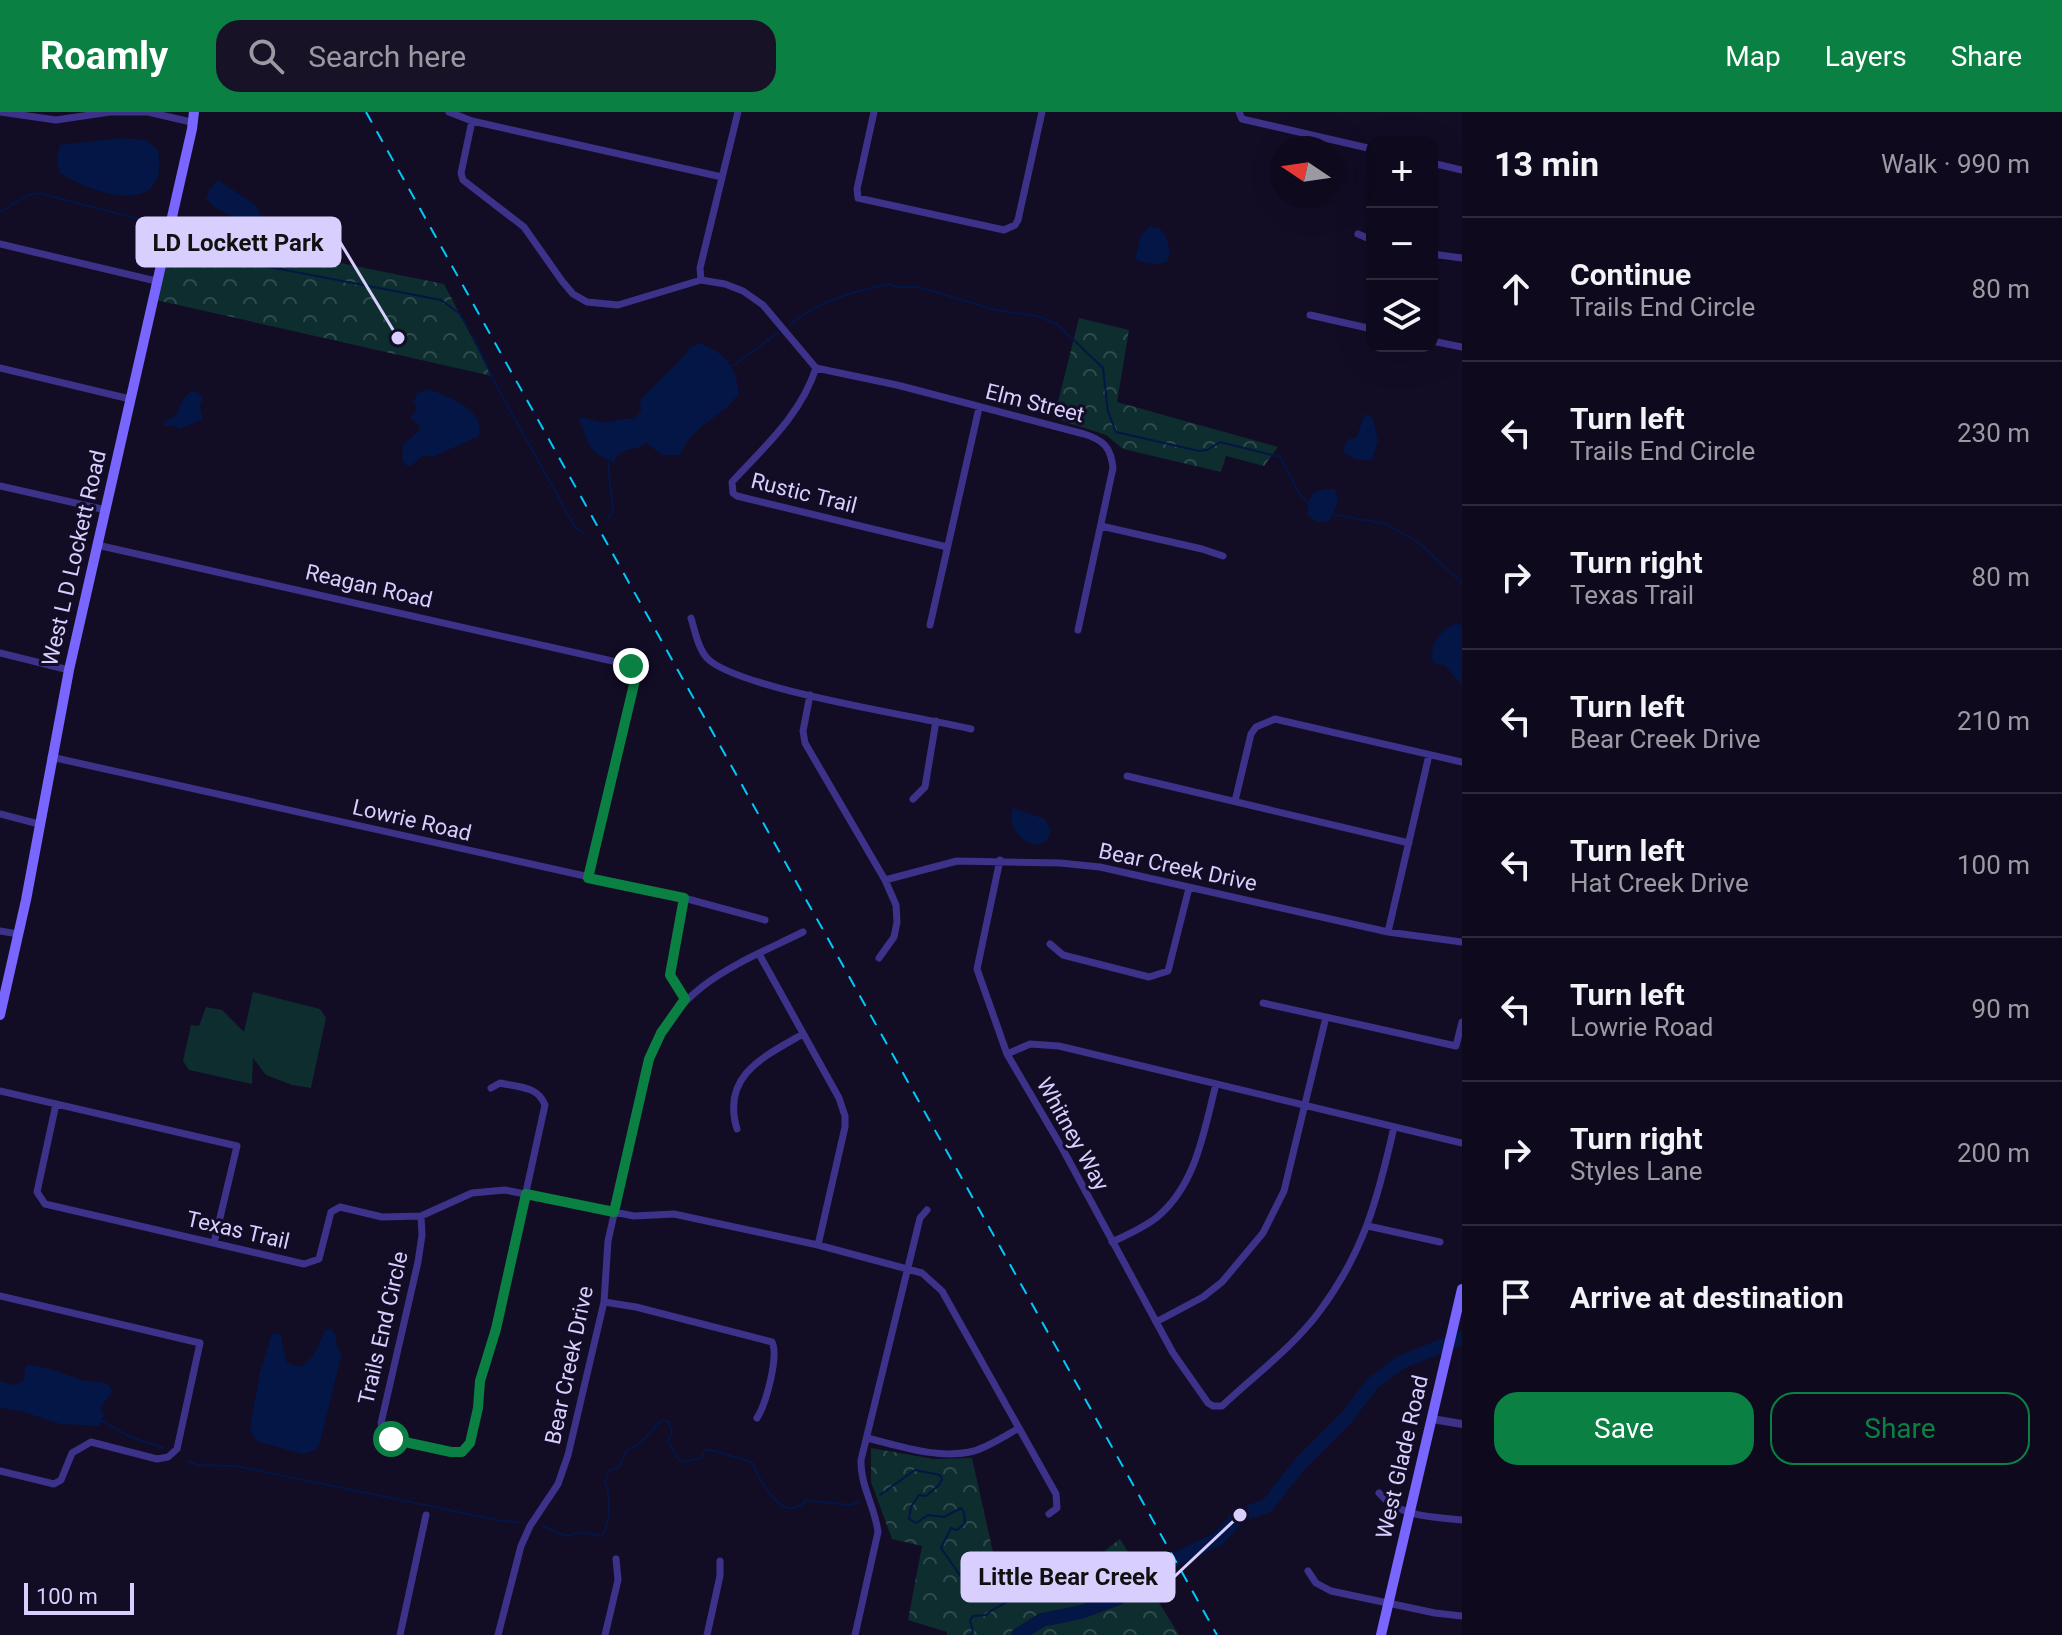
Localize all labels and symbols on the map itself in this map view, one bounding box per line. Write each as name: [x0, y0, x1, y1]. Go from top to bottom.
north arrow: [1270, 136, 1342, 208]
callout: LD Lockett Park: [137, 218, 340, 266]
text: LD Lockett Park: [152, 229, 325, 257]
street label: Elm Street: [983, 379, 1087, 427]
street label: West L D Lockett Road: [37, 448, 111, 668]
street label: Rustic Trail: [749, 468, 859, 518]
street label: Reagan Road: [303, 559, 435, 613]
route end: [613, 648, 649, 684]
street label: Lowrie Road: [350, 794, 474, 846]
street label: Bear Creek Drive: [1097, 838, 1259, 896]
street label: Whitney Way: [1032, 1073, 1115, 1195]
street label: Texas Trail: [184, 1206, 292, 1254]
street label: Trails End Circle: [353, 1249, 413, 1407]
street label: Bear Creek Drive: [540, 1284, 598, 1446]
street label: West Glade Road: [1371, 1373, 1433, 1541]
route start: [373, 1421, 409, 1457]
callout: Little Bear Creek: [962, 1553, 1174, 1601]
text: Little Bear Creek: [978, 1563, 1159, 1591]
scale bar: [24, 1579, 134, 1615]

